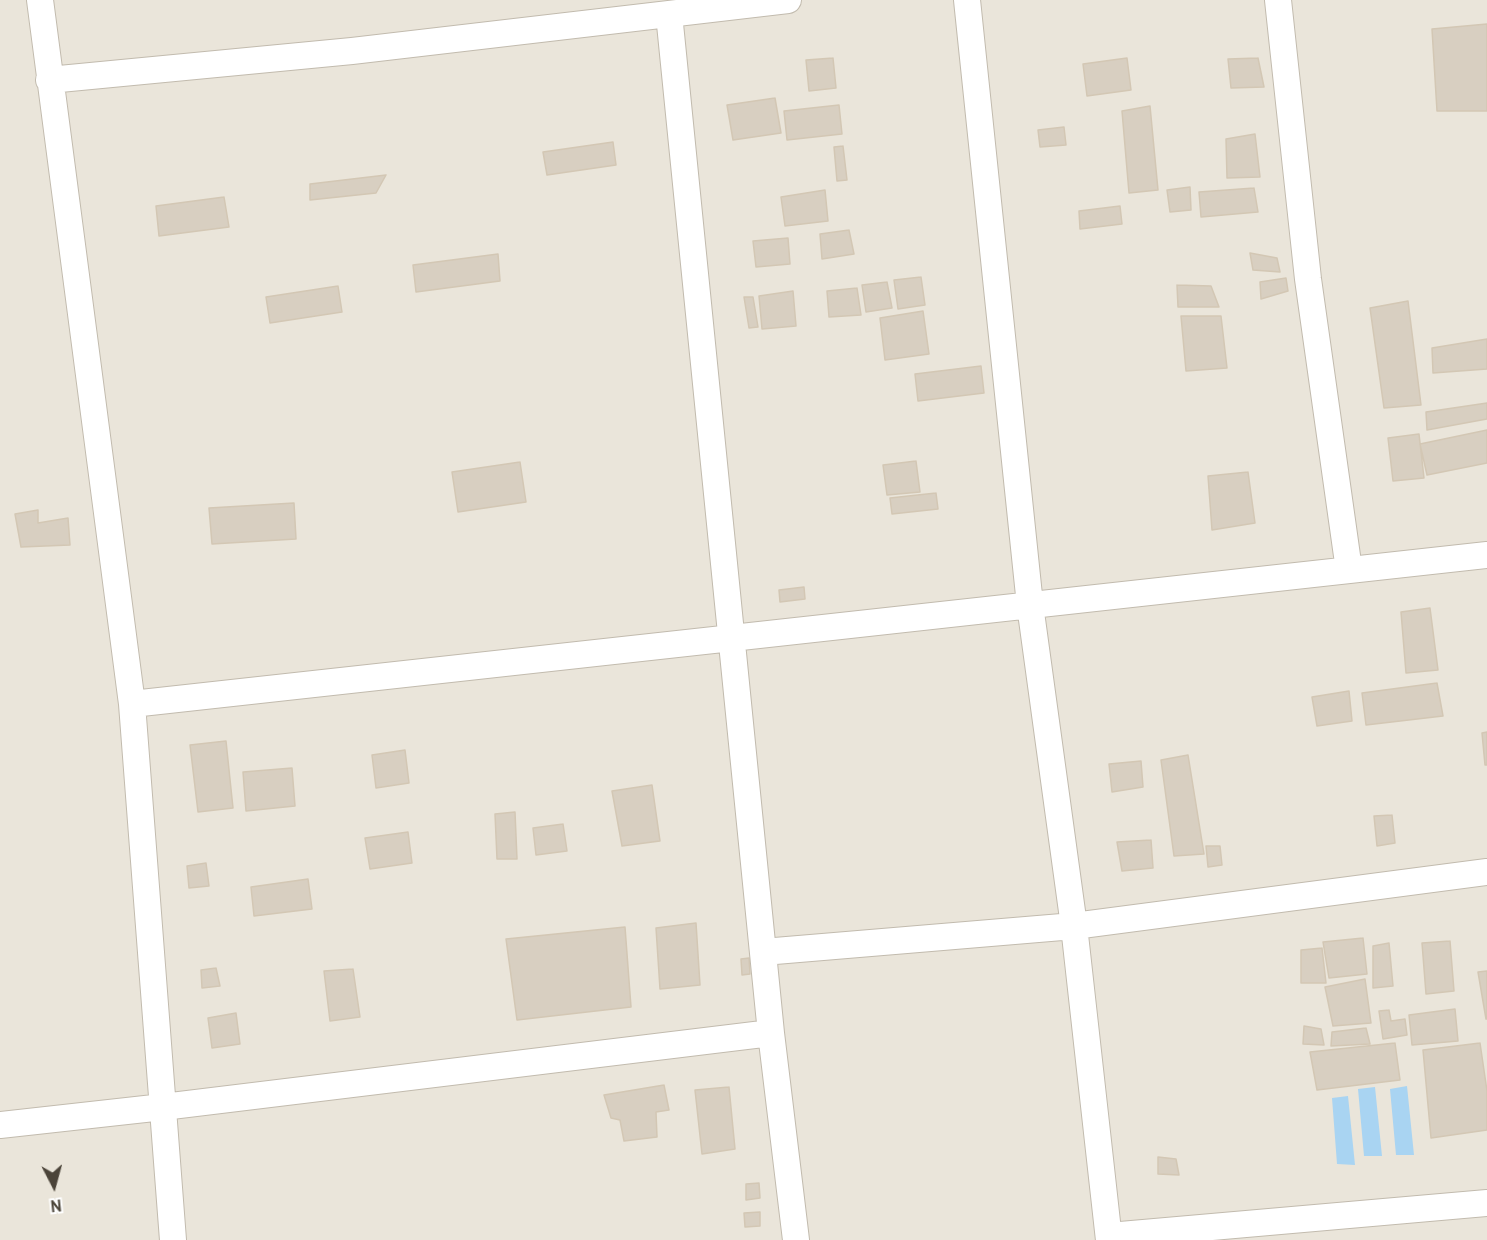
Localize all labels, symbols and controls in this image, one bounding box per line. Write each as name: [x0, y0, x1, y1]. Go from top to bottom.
north arrow: [24, 1156, 84, 1216]
text: N: [49, 1193, 63, 1214]

